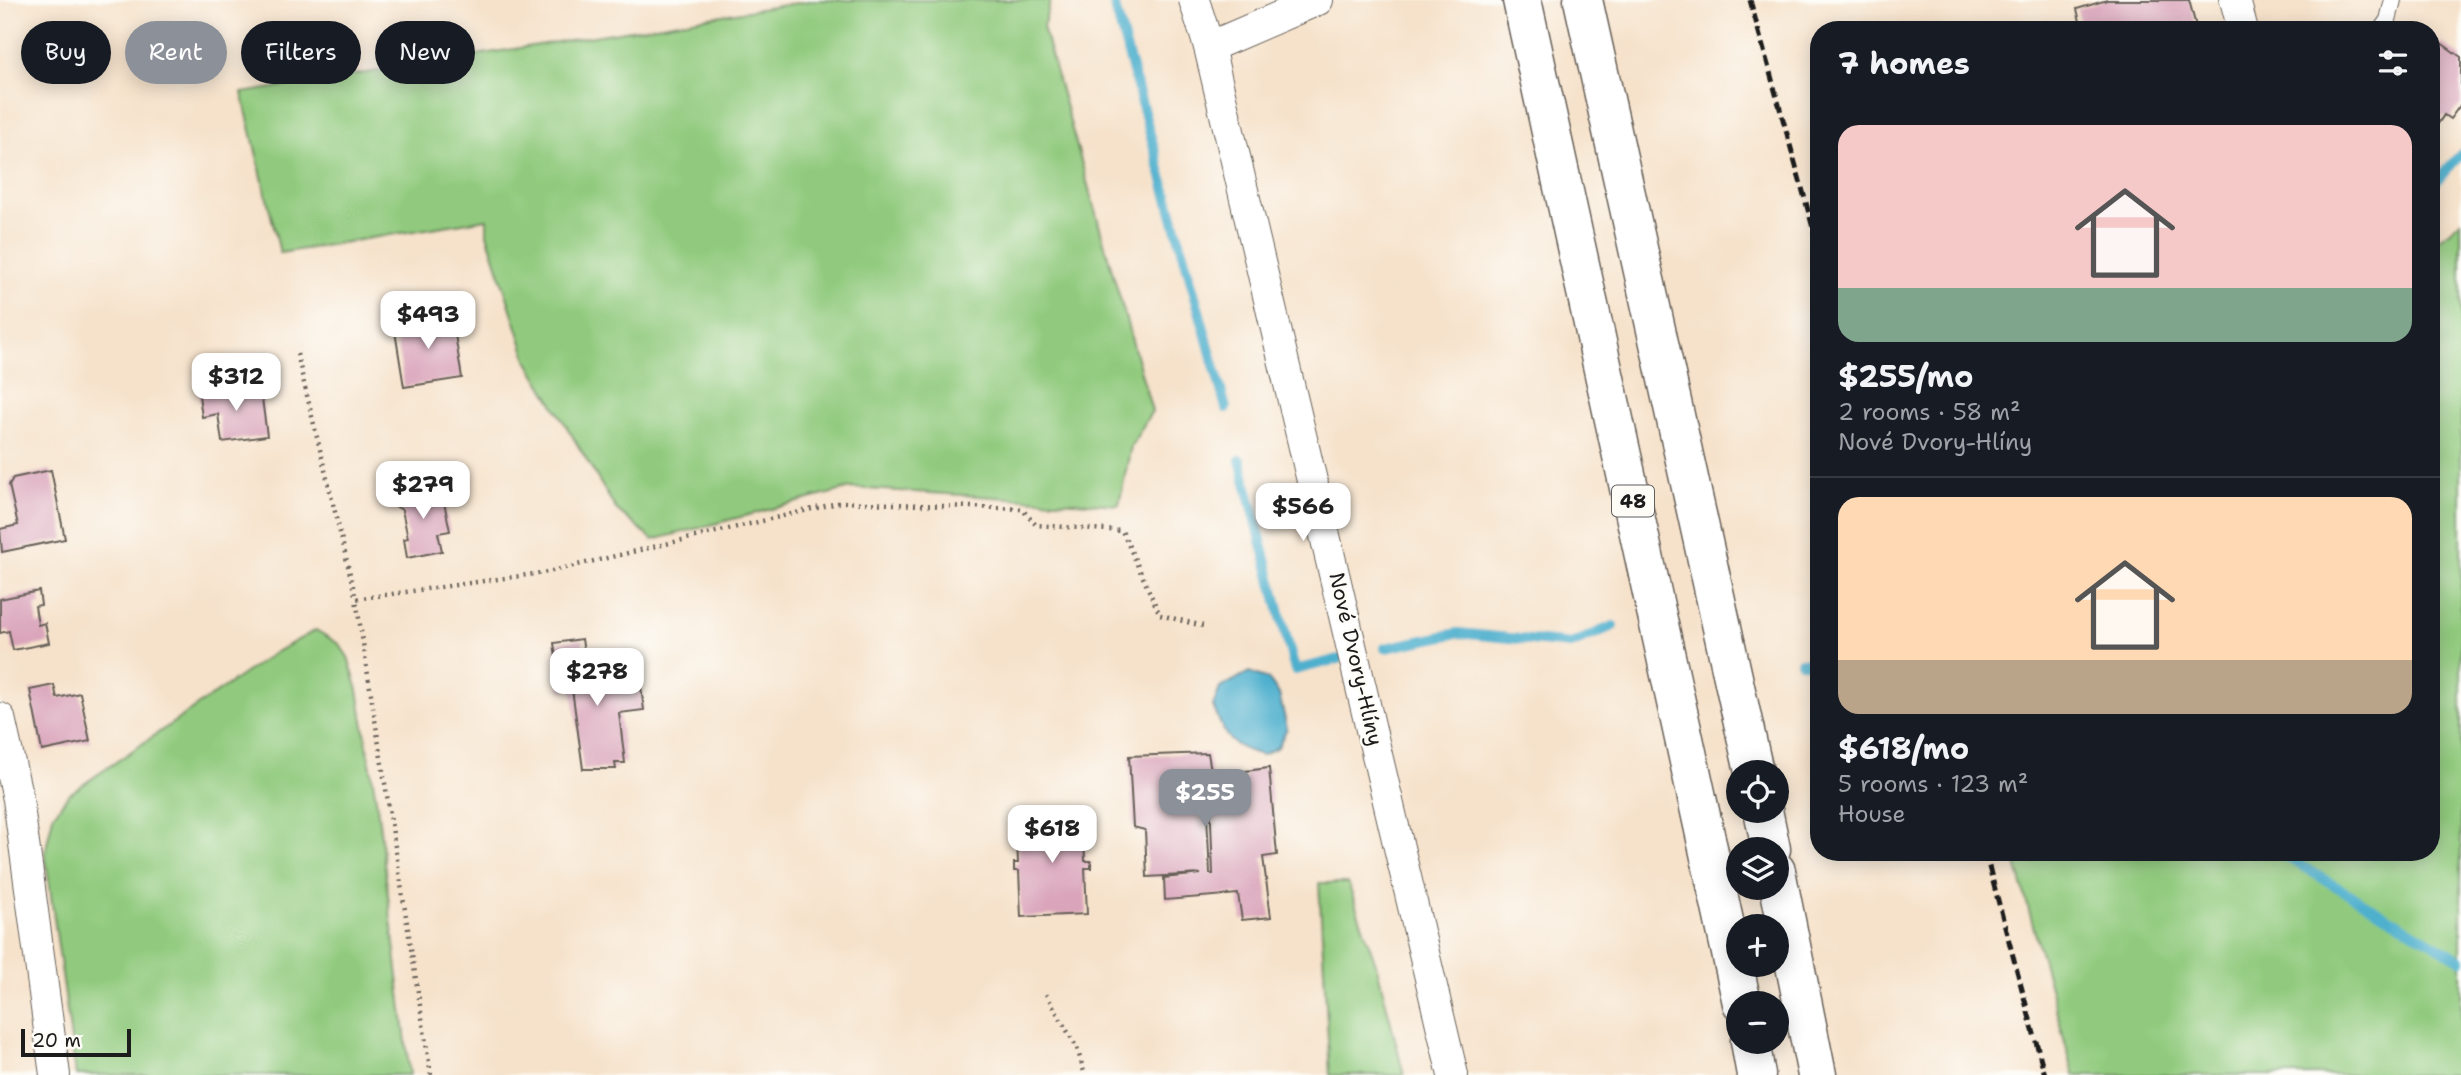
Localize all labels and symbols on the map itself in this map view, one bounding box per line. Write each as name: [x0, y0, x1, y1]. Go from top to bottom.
pin: $493: [387, 292, 469, 351]
pin: $312: [195, 354, 277, 413]
pin: $279: [382, 462, 464, 521]
pin: $566: [1262, 484, 1344, 543]
road number: 48: [1612, 486, 1654, 516]
street label: Nové Dvory-Hlíny: [1322, 569, 1390, 749]
pin: $278: [556, 648, 638, 708]
pin: $255: [1164, 770, 1246, 829]
pin: $618: [1011, 806, 1093, 865]
scale bar: [21, 1026, 131, 1058]

